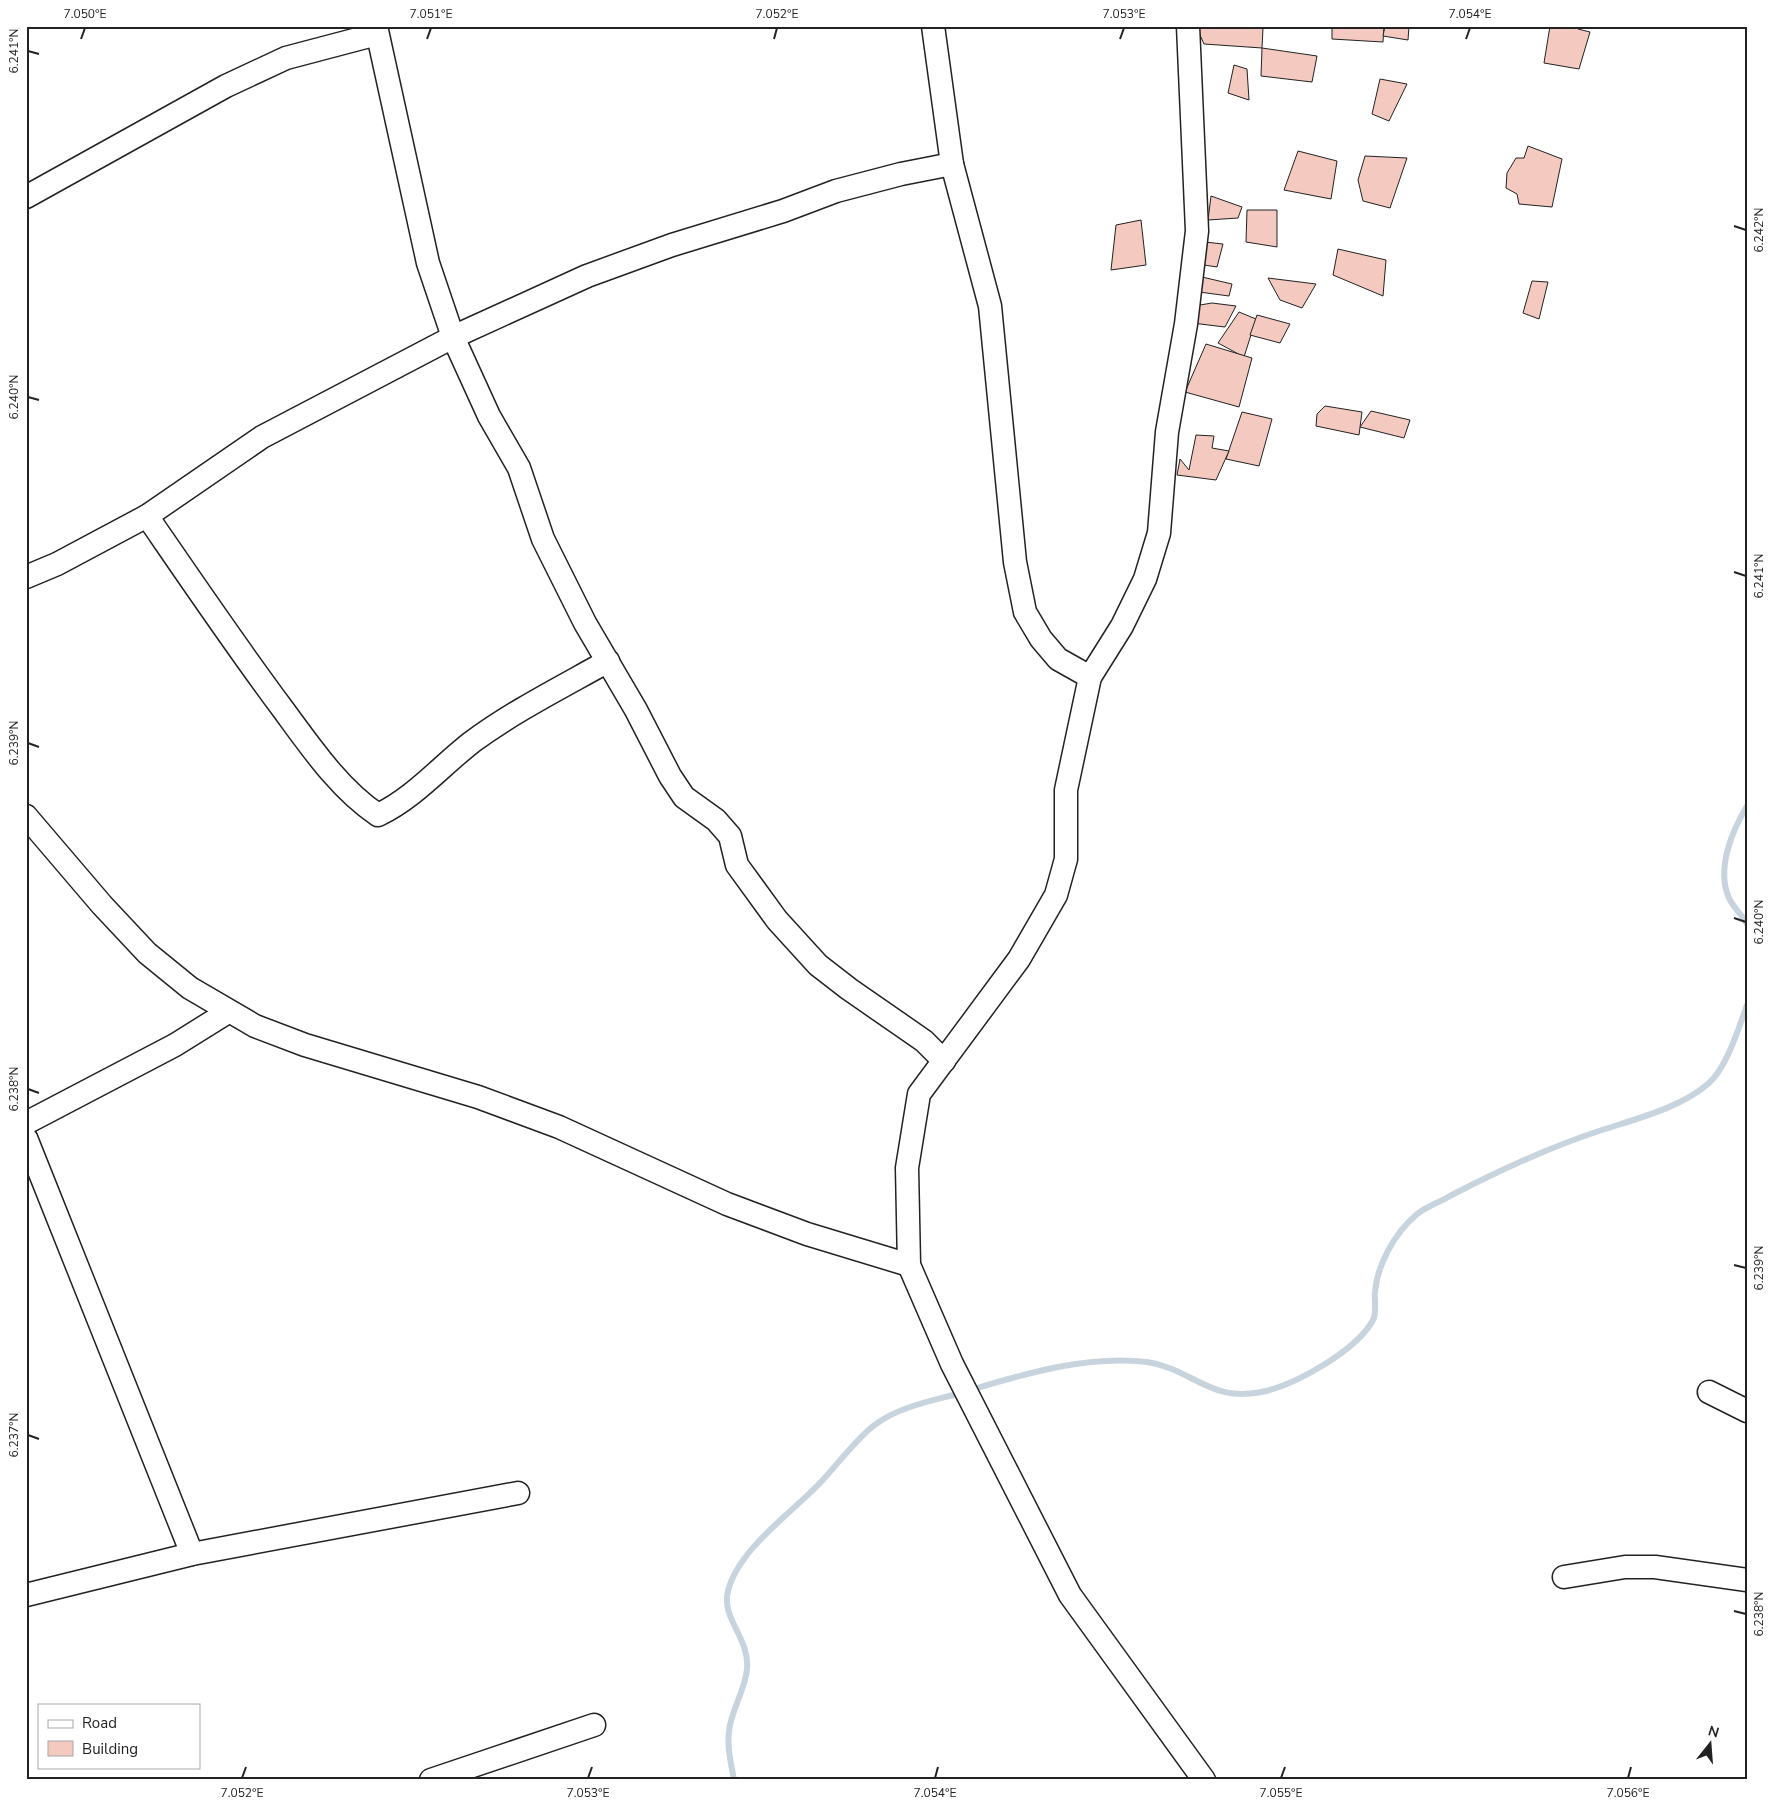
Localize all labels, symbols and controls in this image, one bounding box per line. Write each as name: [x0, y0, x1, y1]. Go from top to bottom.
text: 7.050°E: [64, 6, 106, 22]
text: 7.051°E: [410, 6, 452, 22]
text: 7.052°E: [756, 6, 798, 22]
text: 7.053°E: [1103, 6, 1145, 22]
text: 7.054°E: [1449, 6, 1491, 22]
text: 6.241°N: [6, 29, 22, 73]
text: 6.242°N: [1751, 208, 1767, 252]
text: 6.240°N: [6, 375, 22, 419]
text: 6.241°N: [1751, 554, 1767, 598]
text: 6.239°N: [6, 721, 22, 765]
text: 6.240°N: [1751, 900, 1767, 944]
text: 6.238°N: [6, 1067, 22, 1111]
text: 6.239°N: [1751, 1246, 1767, 1290]
text: 6.237°N: [6, 1413, 22, 1457]
text: 6.238°N: [1751, 1592, 1767, 1636]
legend: [38, 1704, 200, 1768]
text: Road: [82, 1713, 117, 1733]
north arrow: [1686, 1718, 1736, 1768]
text: N: [1706, 1721, 1721, 1743]
text: Building: [82, 1739, 138, 1759]
text: 7.052°E: [221, 1785, 263, 1801]
text: 7.053°E: [567, 1785, 609, 1801]
text: 7.054°E: [914, 1785, 956, 1801]
text: 7.055°E: [1260, 1785, 1302, 1801]
text: 7.056°E: [1607, 1785, 1649, 1801]

